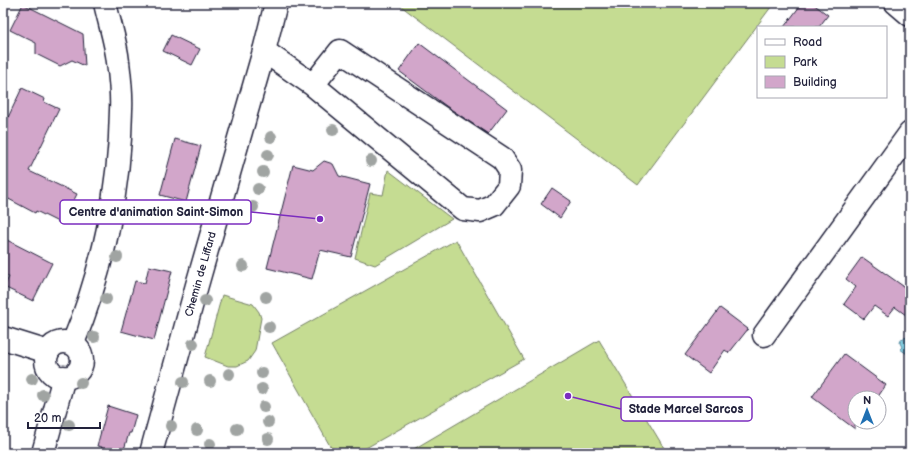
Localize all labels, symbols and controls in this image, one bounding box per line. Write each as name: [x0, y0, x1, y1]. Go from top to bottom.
legend: [757, 26, 887, 98]
text: Road: [793, 35, 822, 50]
text: Park: [793, 55, 817, 70]
text: Building: [793, 75, 837, 90]
callout: Centre d'animation Saint-Simon: [60, 200, 251, 224]
text: Centre d'animation Saint-Simon: [69, 205, 244, 220]
street label: Chemin de Liffard: [182, 230, 219, 318]
north arrow: [847, 390, 887, 430]
text: N: [863, 394, 871, 407]
callout: Stade Marcel Sarcos: [621, 397, 752, 421]
text: Stade Marcel Sarcos: [629, 402, 743, 417]
scale bar: [28, 404, 100, 430]
text: 20 m: [34, 411, 61, 426]

